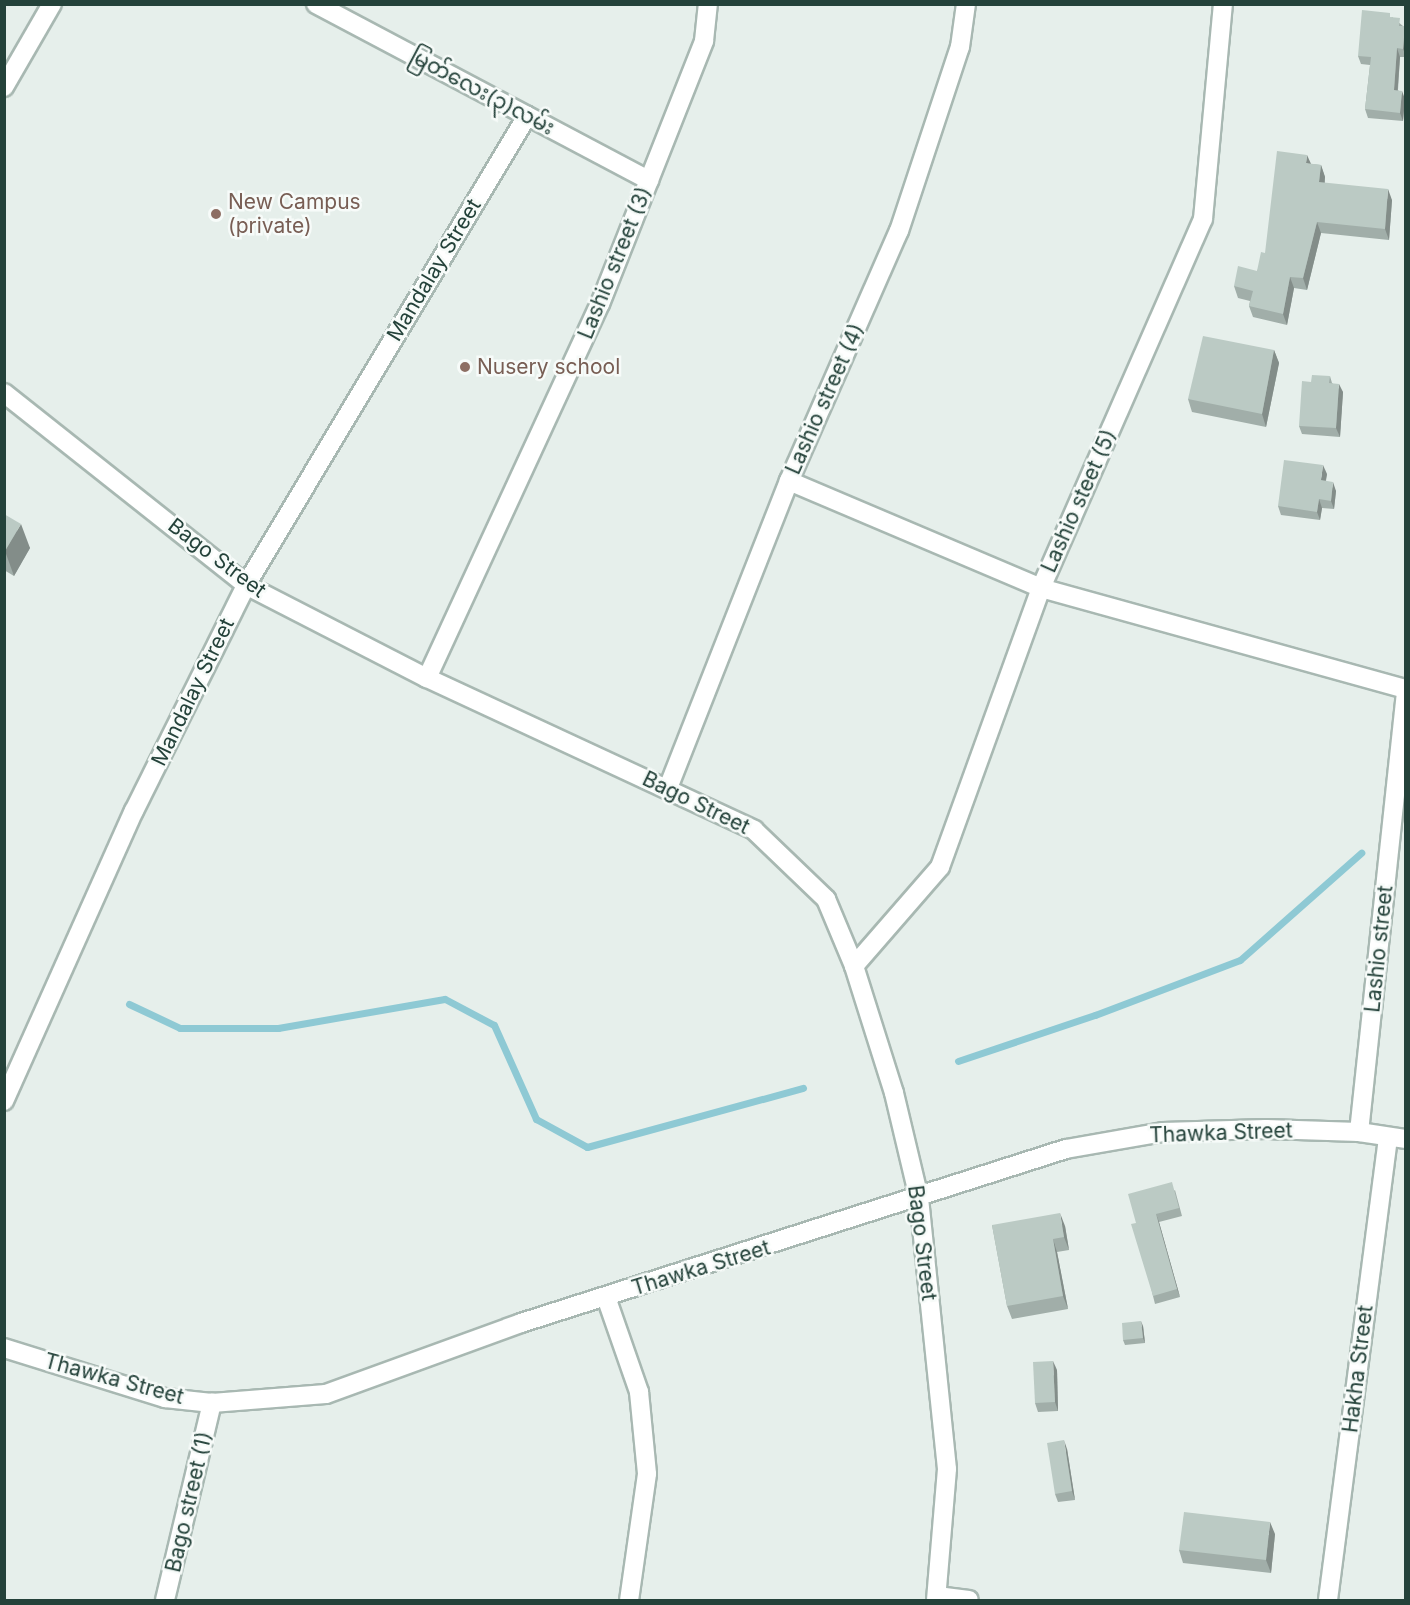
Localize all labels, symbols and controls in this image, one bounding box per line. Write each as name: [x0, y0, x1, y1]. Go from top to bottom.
street label: မြတ်လေး(၃)လမ်း: [405, 43, 559, 141]
street label: Lashio street (3): [573, 183, 657, 343]
place label: New Campus (private): [228, 189, 361, 239]
street label: Mandalay Street: [382, 194, 486, 346]
marker: New Campus (private): [209, 207, 223, 221]
street label: Lashio street (4): [780, 320, 870, 478]
place label: Nusery school: [477, 354, 620, 380]
marker: Nusery school: [458, 360, 472, 374]
street label: Lashio steet (5): [1036, 426, 1122, 576]
street label: Bago Street: [163, 513, 271, 603]
street label: Mandalay Street: [146, 614, 240, 770]
street label: Bago Street: [638, 766, 754, 840]
street label: Lashio street: [1360, 884, 1398, 1014]
street label: Thawka Street: [1149, 1118, 1293, 1148]
street label: Bago Street: [902, 1184, 942, 1302]
street label: Thawka Street: [629, 1235, 773, 1301]
street label: Hakha Street: [1338, 1304, 1378, 1434]
street label: Thawka Street: [41, 1348, 187, 1410]
street label: Bago street (1): [161, 1429, 217, 1575]

